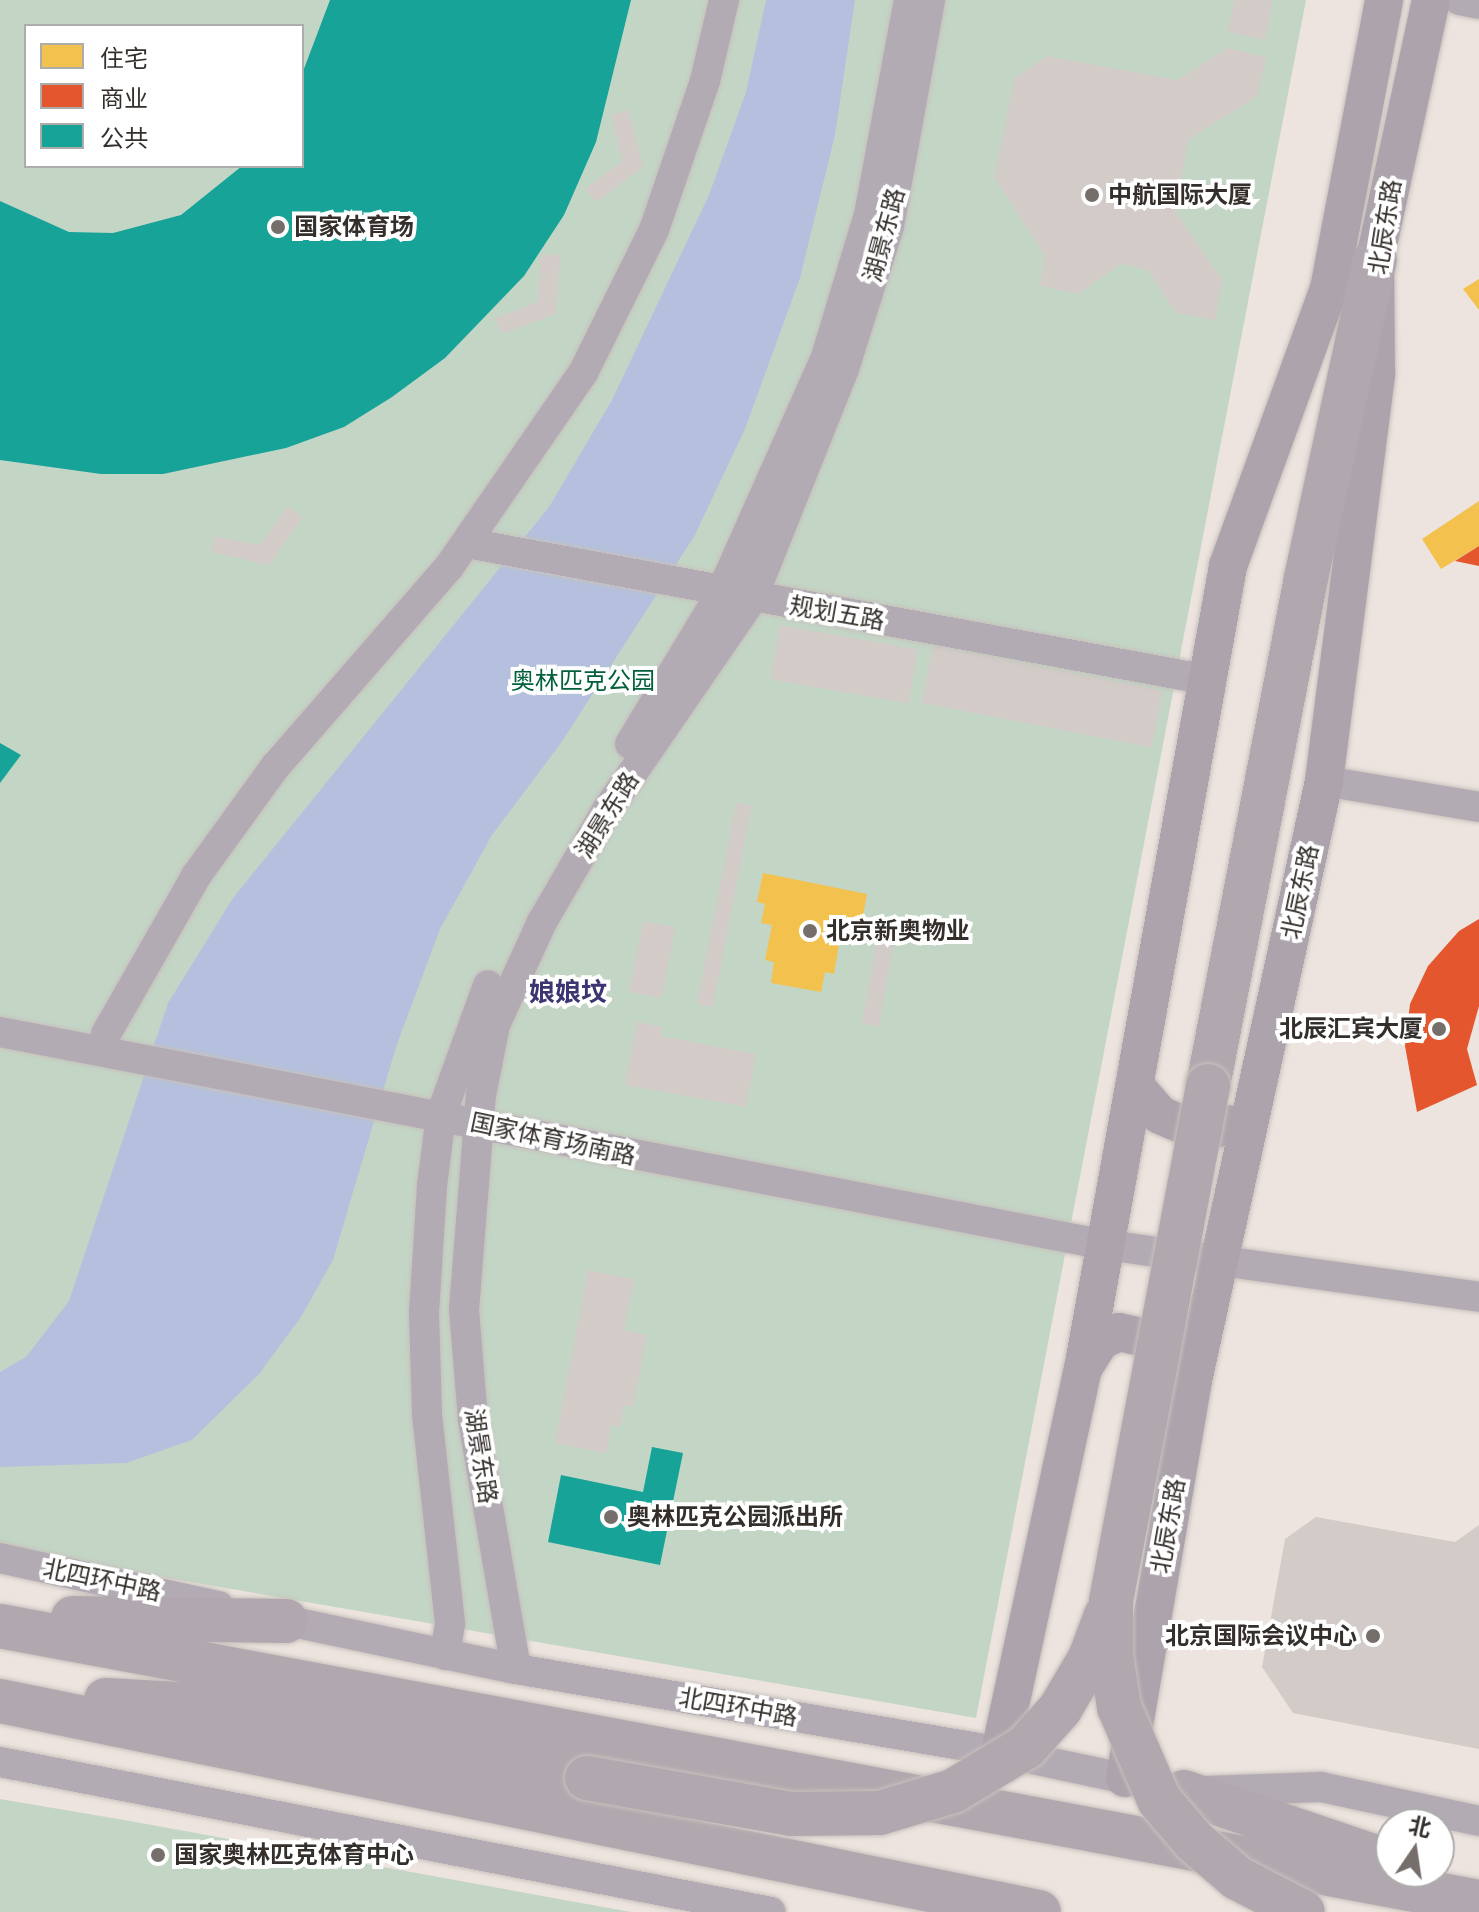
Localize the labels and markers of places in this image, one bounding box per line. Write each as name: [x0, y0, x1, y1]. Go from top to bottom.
place label: 中航国际大厦: [1108, 181, 1252, 209]
marker: 中航国际大厦: [1083, 186, 1101, 204]
place label: 国家体育场: [294, 213, 414, 241]
marker: 国家体育场: [269, 218, 287, 236]
place label: 北京新奥物业: [826, 917, 970, 945]
marker: 北京新奥物业: [801, 922, 819, 940]
place label: 北辰汇宾大厦: [1279, 1015, 1423, 1043]
marker: 北辰汇宾大厦: [1430, 1020, 1448, 1038]
place label: 奥林匹克公园派出所: [627, 1503, 843, 1531]
marker: 奥林匹克公园派出所: [602, 1508, 620, 1526]
place label: 北京国际会议中心: [1165, 1622, 1357, 1650]
marker: 北京国际会议中心: [1364, 1627, 1382, 1645]
place label: 国家奥林匹克体育中心: [174, 1841, 414, 1869]
marker: 国家奥林匹克体育中心: [149, 1846, 167, 1864]

